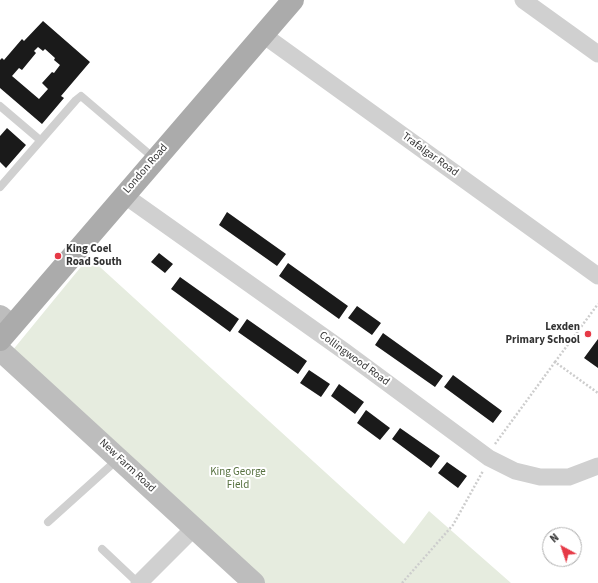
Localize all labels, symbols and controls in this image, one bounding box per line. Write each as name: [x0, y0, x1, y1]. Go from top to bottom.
street label: Trafalgar Road: [399, 130, 461, 180]
street label: London Road: [121, 142, 171, 196]
place label: King Coel Road South: [66, 243, 122, 269]
marker: King Coel Road South: [53, 251, 63, 261]
place label: Lexden Primary School: [506, 321, 580, 347]
street label: Collingwood Road: [316, 329, 392, 389]
marker: Lexden Primary School: [583, 329, 593, 339]
street label: New Farm Road: [96, 437, 158, 495]
park label: King George Field: [210, 466, 266, 492]
north arrow: [542, 527, 582, 567]
text: N: [547, 530, 562, 546]

